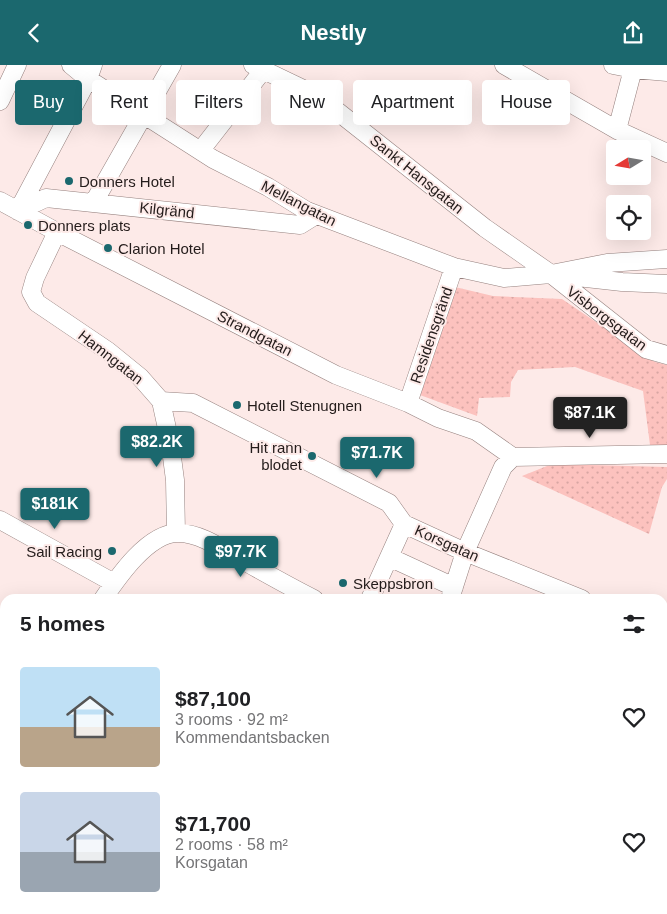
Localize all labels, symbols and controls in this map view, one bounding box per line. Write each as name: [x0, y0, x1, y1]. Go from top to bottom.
icon: back: [20, 19, 48, 47]
icon: share: [619, 19, 647, 47]
text: Nestly: [300, 20, 367, 45]
chip: Buy: [15, 80, 82, 125]
chip: Rent: [92, 80, 166, 125]
chip: Filters: [176, 80, 261, 125]
chip: New: [271, 80, 343, 125]
chip: Apartment: [353, 80, 472, 125]
chip: House: [482, 80, 570, 125]
street label: Sankt Hansgatan: [367, 131, 467, 217]
north arrow: [606, 140, 651, 185]
map controls: [606, 140, 651, 240]
place label: Donners Hotel: [79, 173, 175, 190]
marker: Donners Hotel: [63, 175, 75, 187]
street label: Mellangatan: [259, 177, 339, 229]
button: locate: [606, 195, 651, 240]
street label: Kilgränd: [139, 199, 195, 221]
place label: Donners plats: [38, 217, 131, 234]
marker: Donners plats: [22, 219, 34, 231]
place label: Clarion Hotel: [118, 240, 205, 257]
marker: Clarion Hotel: [102, 242, 114, 254]
street label: Visborgsgatan: [564, 282, 650, 354]
street label: Residensgränd: [407, 285, 455, 385]
street label: Strandgatan: [215, 307, 295, 359]
street label: Hamngatan: [75, 326, 147, 388]
place label: Hotell Stenugnen: [247, 397, 362, 414]
pin: $87.1K: [549, 397, 631, 439]
marker: Hotell Stenugnen: [231, 399, 243, 411]
text: $87.1K: [564, 404, 616, 421]
pin: $82.2K: [116, 425, 198, 468]
text: $82.2K: [131, 433, 183, 450]
pin: $71.7K: [336, 437, 418, 479]
place label: Hit rann blodet: [249, 439, 303, 473]
text: $71.7K: [351, 444, 403, 461]
marker: Hit rann blodet: [306, 450, 318, 462]
pin: $181K: [20, 487, 90, 530]
text: $181K: [31, 495, 79, 512]
street label: Korsgatan: [412, 521, 482, 565]
pin: $97.7K: [200, 535, 282, 578]
place label: Sail Racing: [26, 543, 102, 560]
text: $97.7K: [215, 543, 267, 560]
marker: Sail Racing: [106, 545, 118, 557]
place label: Skeppsbron: [353, 575, 433, 592]
marker: Skeppsbron: [337, 577, 349, 589]
icon: filters: [620, 610, 648, 638]
text: 5 homes: [20, 612, 105, 635]
icon: home: [60, 687, 120, 747]
text: $87,100: [175, 687, 251, 710]
icon: heart: [620, 703, 648, 731]
text: 3 rooms · 92 m²: [175, 711, 288, 728]
text: Kommendantsbacken: [175, 729, 330, 746]
icon: home: [60, 812, 120, 872]
text: $71,700: [175, 812, 251, 835]
icon: heart: [620, 828, 648, 856]
text: 2 rooms · 58 m²: [175, 836, 288, 853]
text: Korsgatan: [175, 854, 248, 871]

